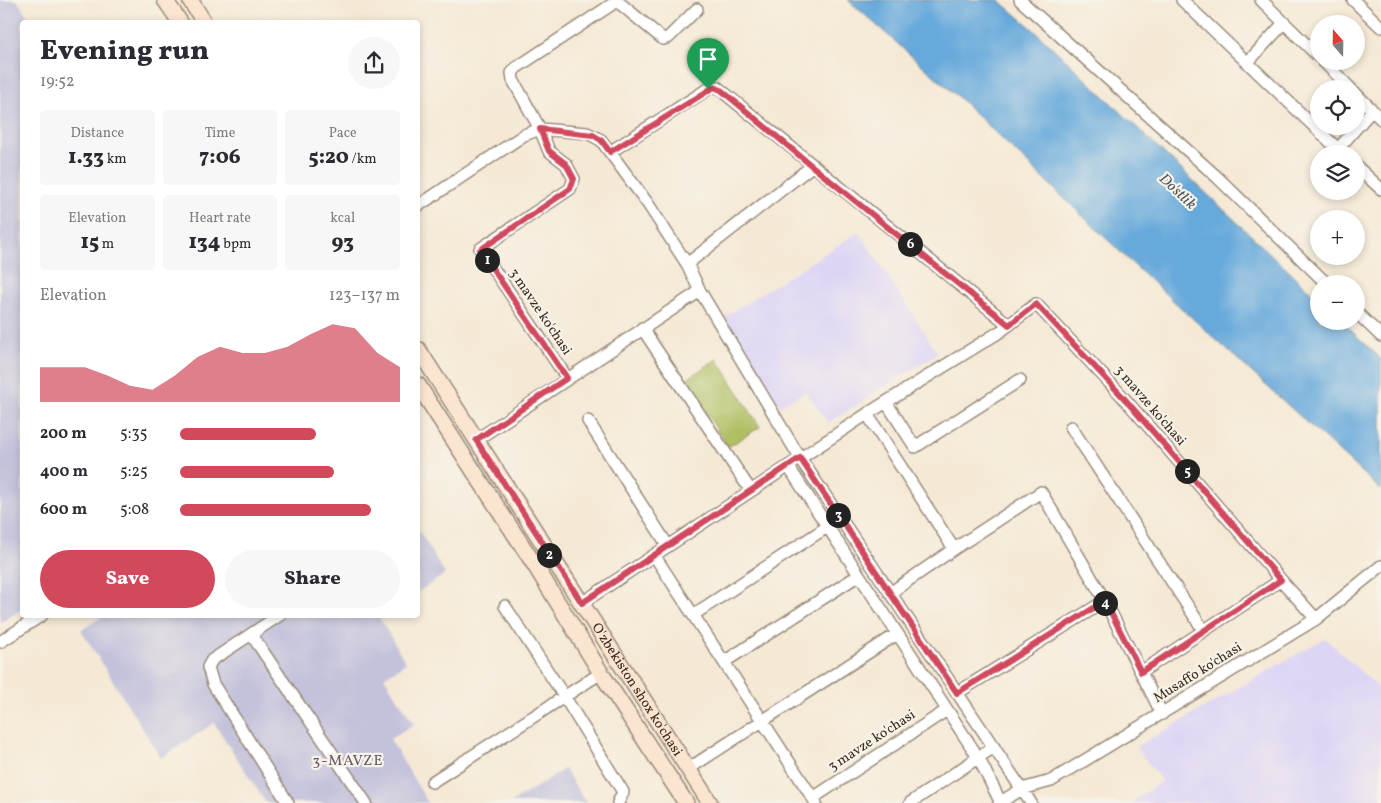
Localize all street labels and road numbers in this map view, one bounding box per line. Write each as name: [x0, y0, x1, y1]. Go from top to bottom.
street label: 3 mavze ko'chasi: [504, 265, 576, 359]
street label: 3 mavze ko'chasi: [1110, 362, 1190, 450]
street label: O'zbekiston shox ko'chasi: [587, 619, 687, 760]
street label: Musaffo ko'chasi: [1150, 638, 1246, 708]
street label: 3 mavze ko'chasi: [825, 706, 919, 776]

